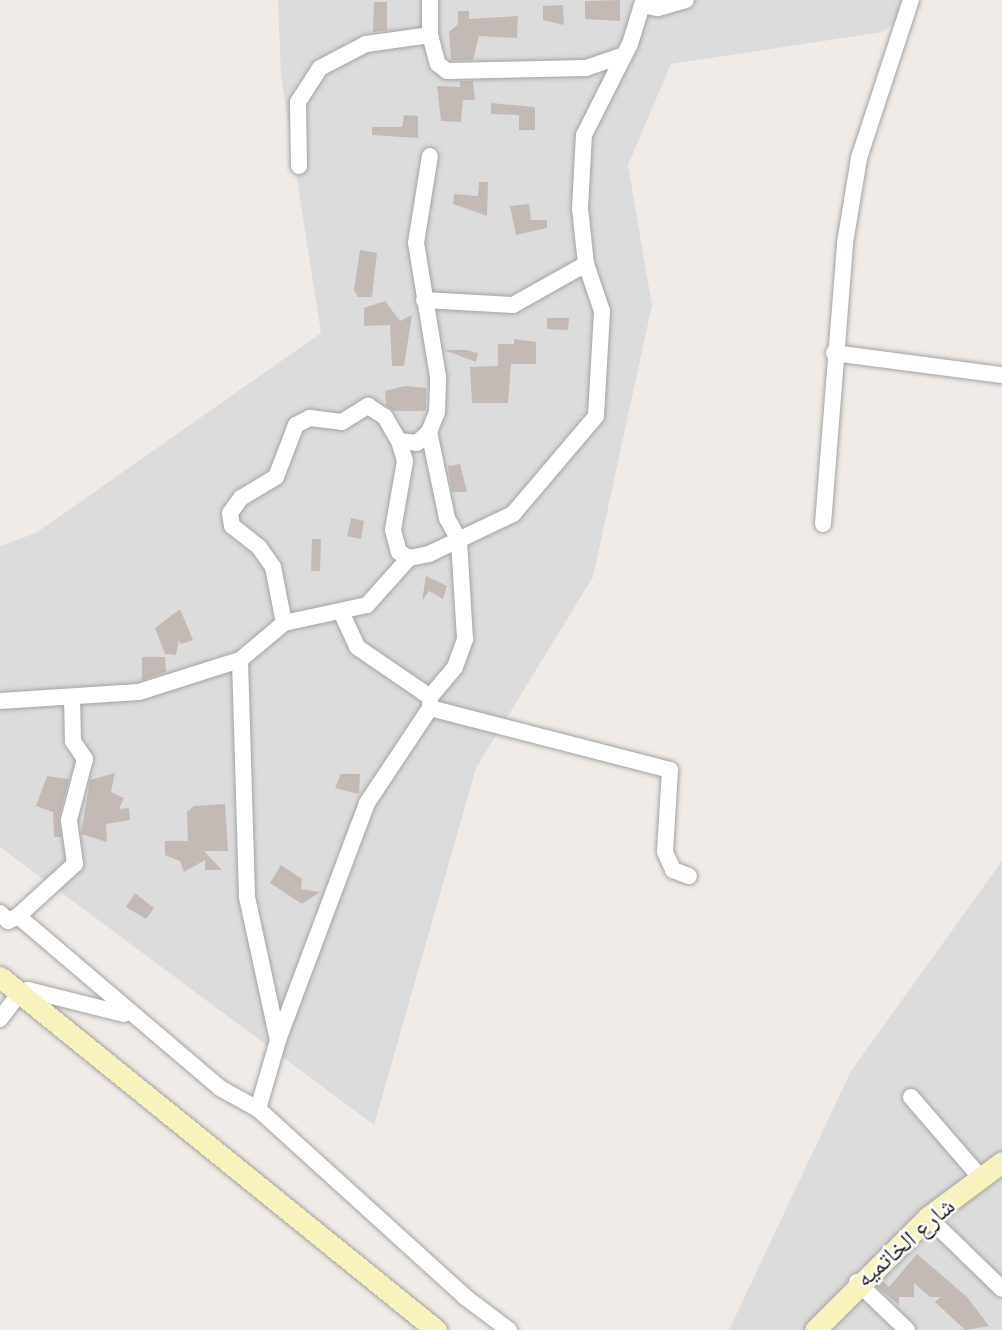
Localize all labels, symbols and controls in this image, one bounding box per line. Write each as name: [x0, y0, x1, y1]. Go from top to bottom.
street label: شارع الخاتميه: [850, 1191, 960, 1293]

